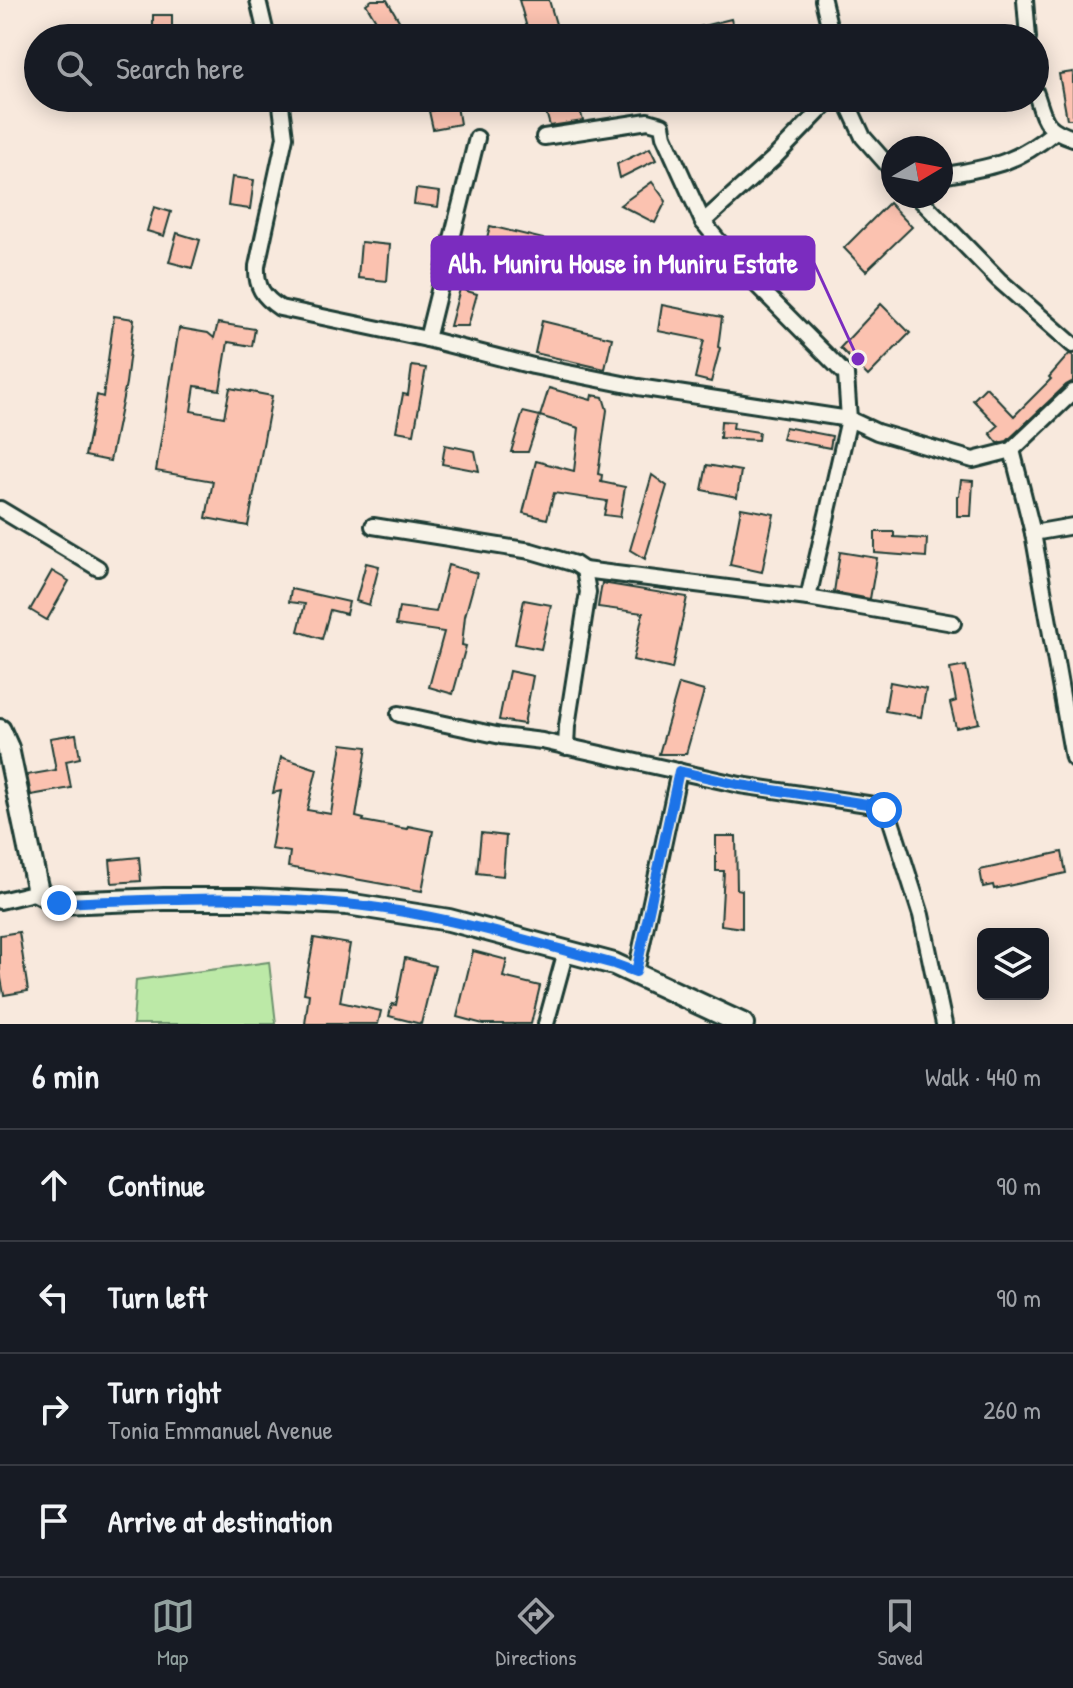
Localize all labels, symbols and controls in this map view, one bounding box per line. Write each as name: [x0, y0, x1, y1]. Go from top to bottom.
search box: [24, 24, 1049, 112]
icon: search: [52, 46, 96, 90]
text: Search here: [116, 48, 244, 88]
north arrow: [881, 136, 953, 208]
callout: Alh. Muniru House in Muniru Estate: [432, 237, 814, 289]
text: Alh. Muniru House in Muniru Estate: [448, 244, 799, 282]
route start: [866, 792, 902, 828]
route end: [41, 885, 77, 921]
map controls: [977, 928, 1049, 1000]
button: layers: [977, 928, 1049, 1000]
text: 6 min: [32, 1053, 100, 1099]
text: Walk · 440 m: [925, 1059, 1041, 1094]
icon: ahead: [32, 1163, 76, 1207]
text: Continue: [108, 1165, 205, 1205]
text: 90 m: [996, 1168, 1041, 1203]
icon: left: [32, 1275, 76, 1319]
text: Turn left: [108, 1277, 207, 1317]
text: 90 m: [996, 1280, 1041, 1315]
text: Turn right: [108, 1372, 221, 1412]
icon: right: [32, 1387, 76, 1431]
text: 260 m: [983, 1392, 1041, 1427]
text: Tonia Emmanuel Avenue: [108, 1412, 333, 1447]
icon: arrive: [32, 1499, 76, 1543]
text: Arrive at destination: [108, 1501, 333, 1541]
tab: Map: [151, 1594, 195, 1672]
tab: Directions: [496, 1594, 577, 1672]
tab: Saved: [878, 1594, 922, 1672]

